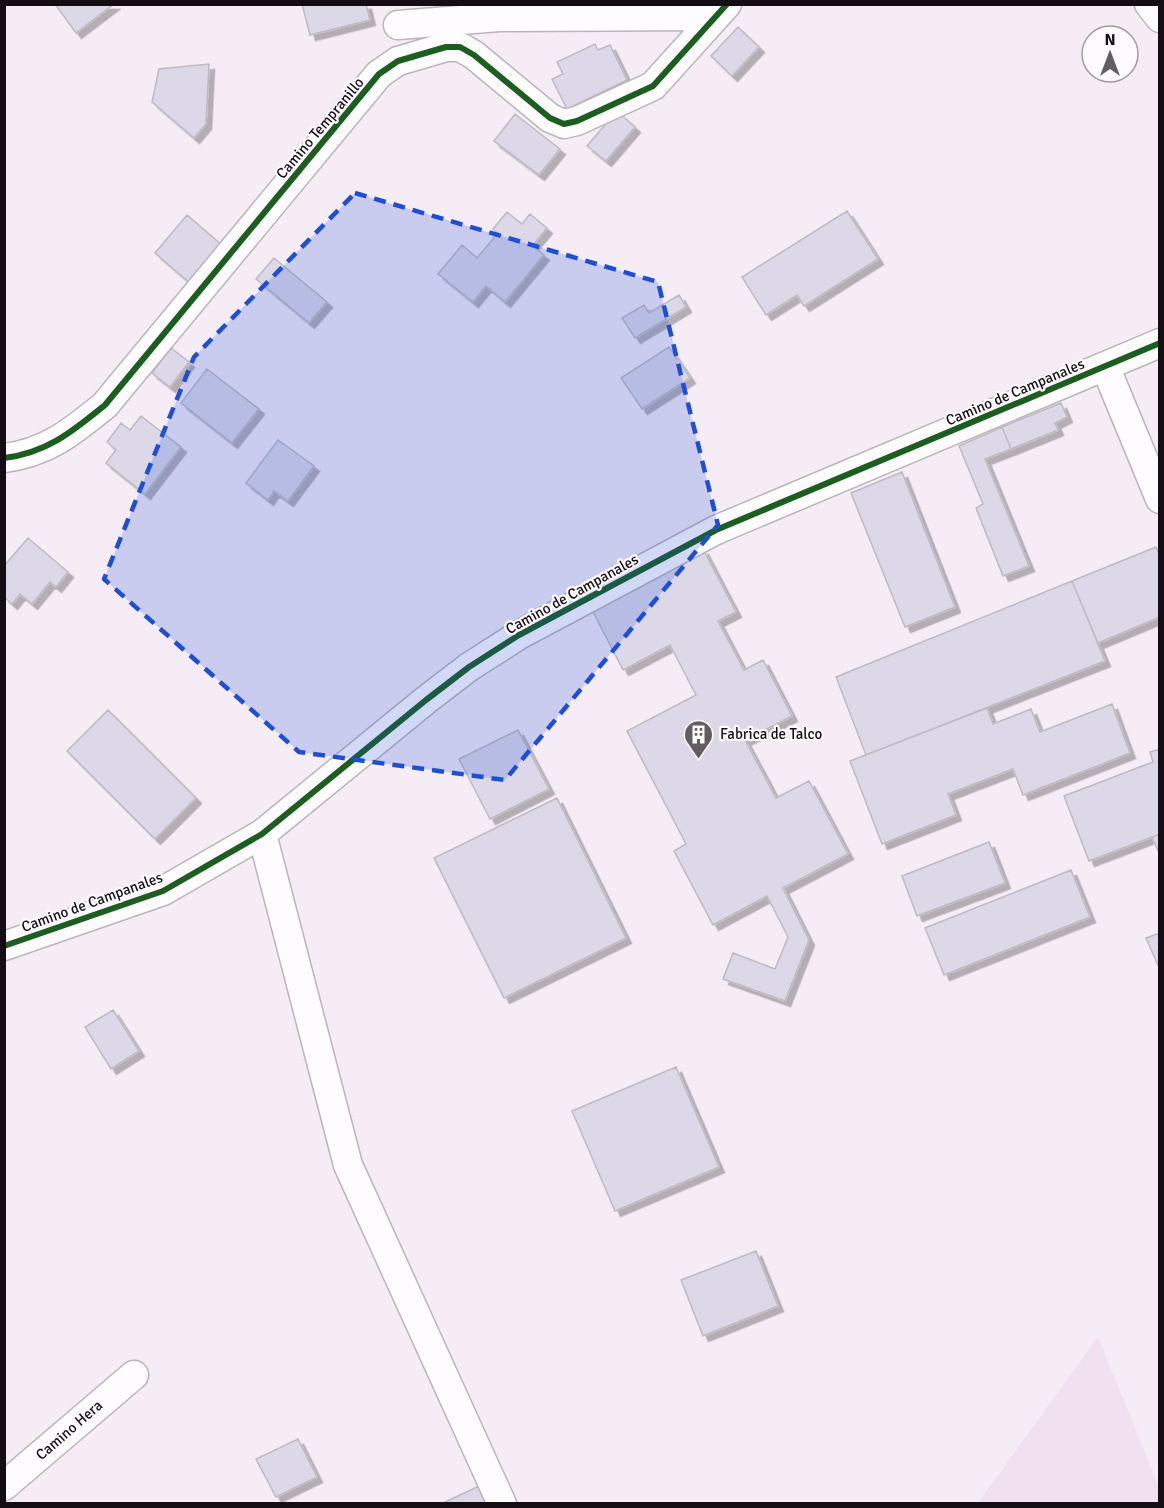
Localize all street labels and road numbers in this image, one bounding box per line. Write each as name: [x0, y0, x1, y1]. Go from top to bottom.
street label: Camino Tempranillo: [272, 73, 368, 182]
street label: Camino de Campanales: [943, 354, 1087, 429]
street label: Camino de Campanales: [503, 550, 642, 638]
street label: Camino de Campanales: [19, 868, 165, 936]
street label: Camino Hera: [32, 1396, 106, 1464]

